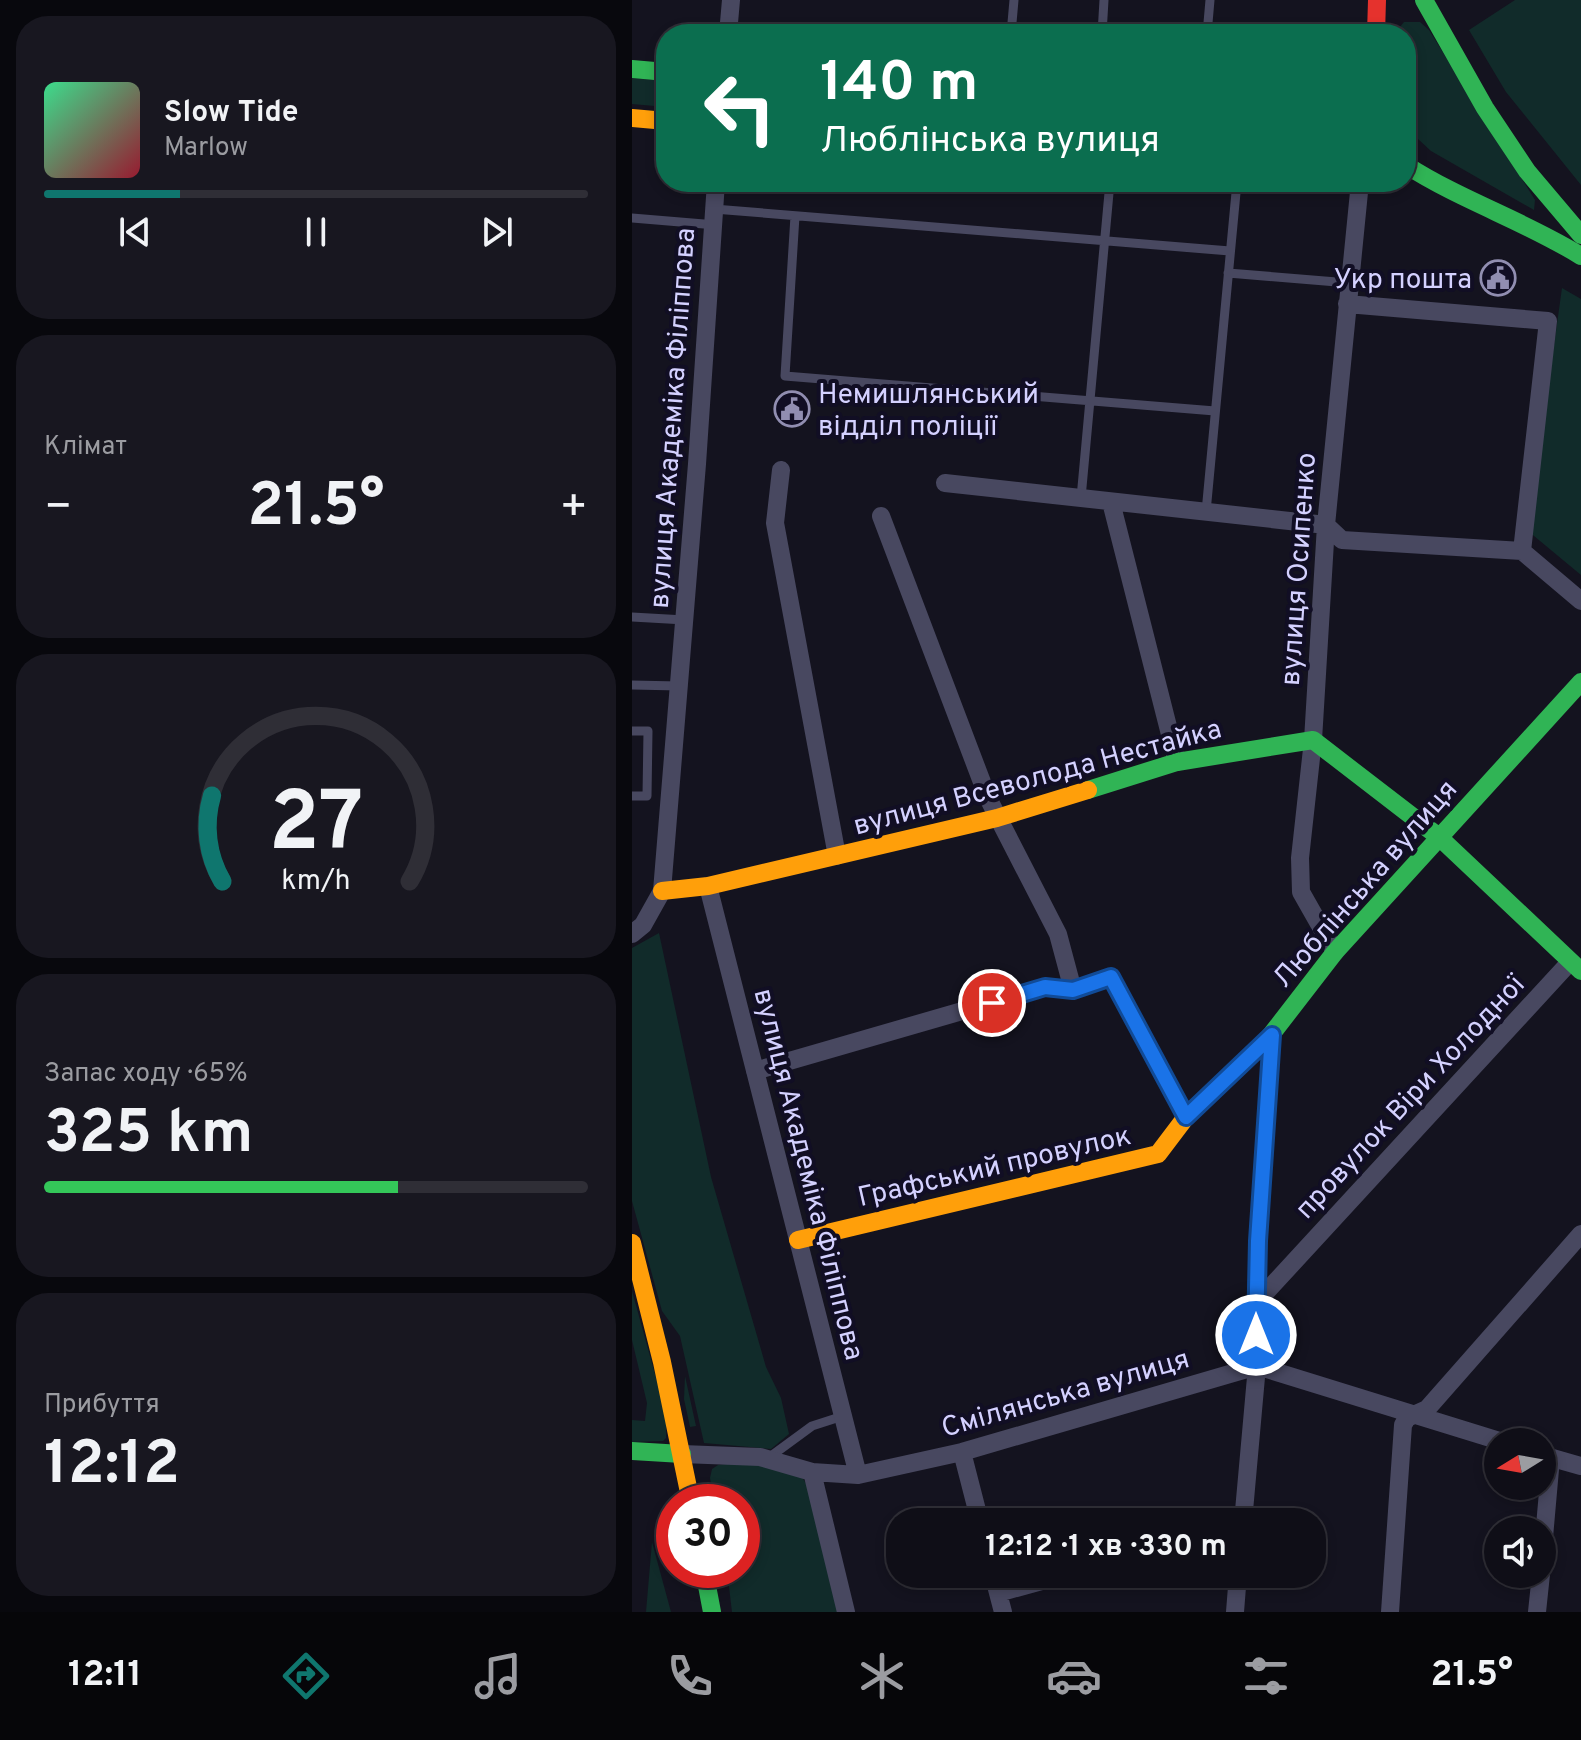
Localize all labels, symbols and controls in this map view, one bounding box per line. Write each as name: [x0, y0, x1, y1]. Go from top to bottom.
text: 140 m: [820, 50, 978, 120]
icon: left: [688, 56, 792, 160]
text: Slow Tide: [164, 95, 298, 132]
text: Люблінська вулиця: [820, 119, 1160, 165]
text: Marlow: [164, 132, 248, 165]
icon: previous: [113, 210, 157, 254]
icon: pause: [294, 210, 338, 254]
icon: next: [475, 210, 519, 254]
street label: вулиця Академіка Філіппова: [643, 227, 705, 610]
public building icon: Укр пошта: [1479, 259, 1517, 297]
place label: Укр пошта: [1333, 263, 1472, 299]
place label: Немишлянський відділ поліції: [818, 378, 1039, 446]
public building icon: Немишлянський відділ поліції: [773, 390, 811, 428]
text: Клімат: [44, 431, 127, 464]
street label: вулиця Осипенко: [1274, 451, 1326, 687]
text: 21.5°: [247, 471, 385, 547]
text: −: [44, 481, 72, 537]
text: +: [560, 481, 588, 537]
street label: вулиця Всеволода Нестайка: [850, 712, 1226, 845]
street label: Люблінська вулиця: [1266, 773, 1467, 997]
text: 27: [269, 775, 363, 880]
text: km/h: [281, 864, 351, 900]
street label: провулок Віри Холодної: [1288, 968, 1535, 1228]
pin: [958, 969, 1026, 1037]
icon: arrive: [970, 981, 1014, 1025]
street label: вулиця Академіка Філіппова: [743, 985, 871, 1364]
text: Запас ходу · 65%: [44, 1058, 248, 1091]
text: 325 km: [44, 1098, 253, 1174]
street label: Графський провулок: [855, 1119, 1135, 1217]
position arrow: [1214, 1293, 1298, 1377]
street label: Смілянська вулиця: [938, 1342, 1194, 1448]
text: Прибуття: [44, 1389, 160, 1422]
north arrow: [1484, 1428, 1556, 1500]
map controls: [1484, 1428, 1556, 1588]
text: 12:12: [44, 1429, 180, 1505]
speed limit sign: 30: [656, 1484, 760, 1588]
button: sound: [1484, 1516, 1556, 1588]
text: 12:12 · 1 хв · 330 m: [985, 1529, 1227, 1566]
icon: directions: [278, 1648, 334, 1704]
icon: music: [470, 1648, 526, 1704]
icon: phone: [662, 1648, 718, 1704]
icon: climate: [854, 1648, 910, 1704]
icon: car: [1046, 1648, 1102, 1704]
icon: filters: [1238, 1648, 1294, 1704]
text: 12:11: [68, 1653, 142, 1699]
text: 21.5°: [1431, 1653, 1513, 1699]

